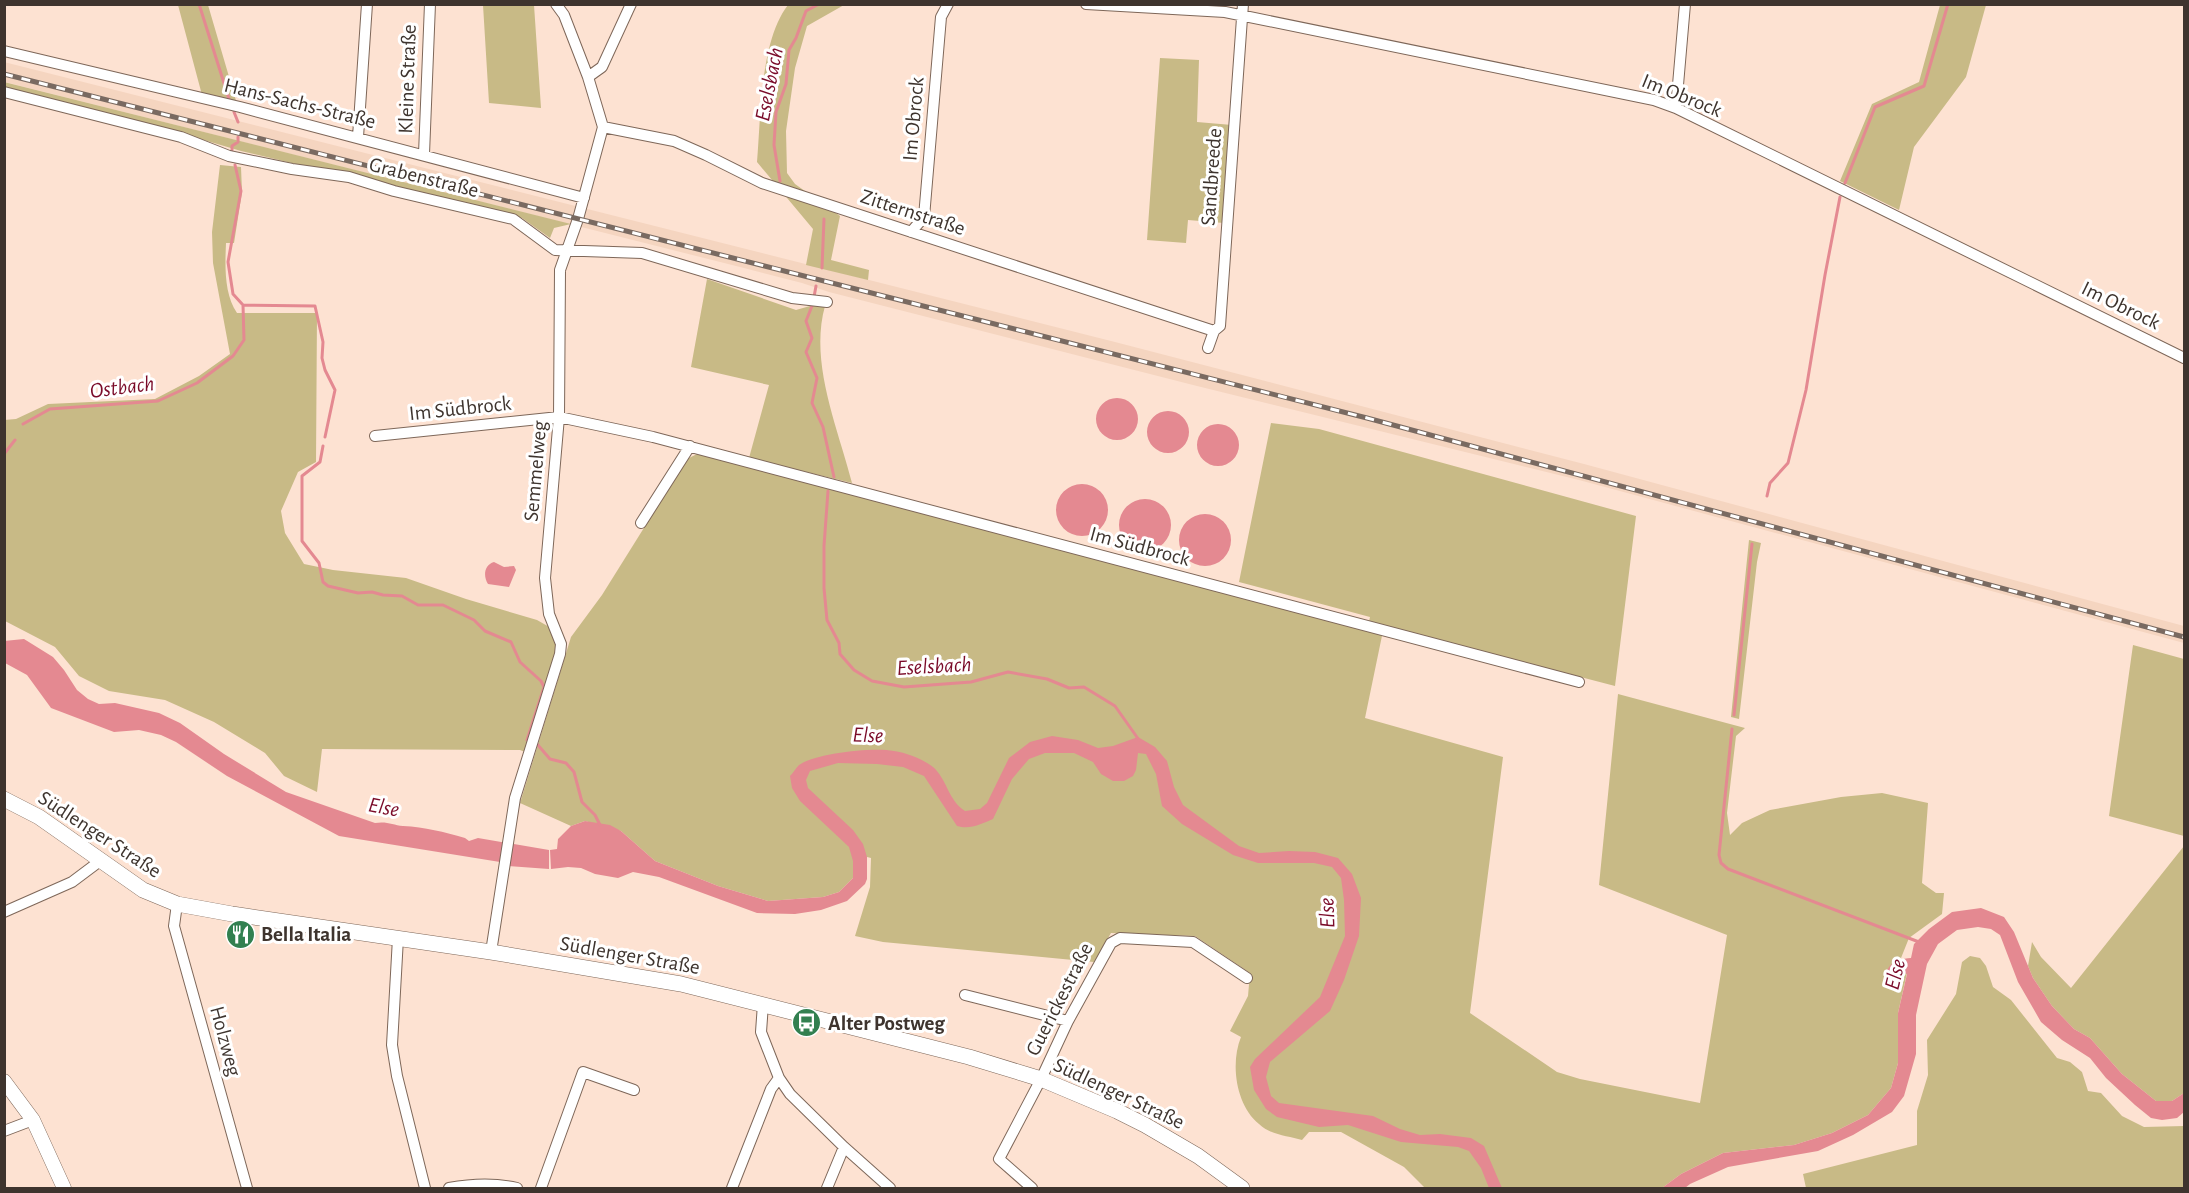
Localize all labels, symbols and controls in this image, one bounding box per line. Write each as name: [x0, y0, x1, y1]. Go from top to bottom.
street label: Kleine Straße: [395, 24, 420, 134]
water label: Eselsbach: [751, 45, 787, 123]
street label: Im Obrock: [1639, 70, 1725, 121]
street label: Hans-Sachs-Straße: [222, 75, 378, 132]
street label: Im Obrock: [899, 76, 928, 162]
street label: Sandbreede: [1198, 127, 1225, 227]
street label: Grabenstraße: [367, 154, 481, 201]
street label: Zitternstraße: [858, 186, 968, 239]
street label: Im Obrock: [2078, 278, 2164, 334]
water label: Ostbach: [89, 372, 156, 402]
street label: Im Südbrock: [408, 393, 513, 424]
street label: Semmelweg: [521, 419, 550, 522]
street label: Im Südbrock: [1088, 523, 1192, 570]
water label: Eselsbach: [896, 653, 972, 679]
water label: Else: [852, 723, 884, 747]
street label: Südlenger Straße: [35, 787, 165, 882]
water label: Else: [367, 793, 401, 821]
water label: Else: [1315, 897, 1339, 929]
restaurant icon: Bella Italia: [224, 918, 256, 950]
place label: Bella Italia: [261, 924, 351, 945]
street label: Südlenger Straße: [558, 933, 701, 978]
street label: Guerickestraße: [1022, 939, 1097, 1059]
water label: Else: [1881, 957, 1909, 992]
street label: Holzweg: [206, 1004, 245, 1079]
bus stop icon: Alter Postweg: [791, 1007, 823, 1039]
place label: Alter Postweg: [828, 1013, 945, 1034]
street label: Südlenger Straße: [1050, 1054, 1187, 1133]

